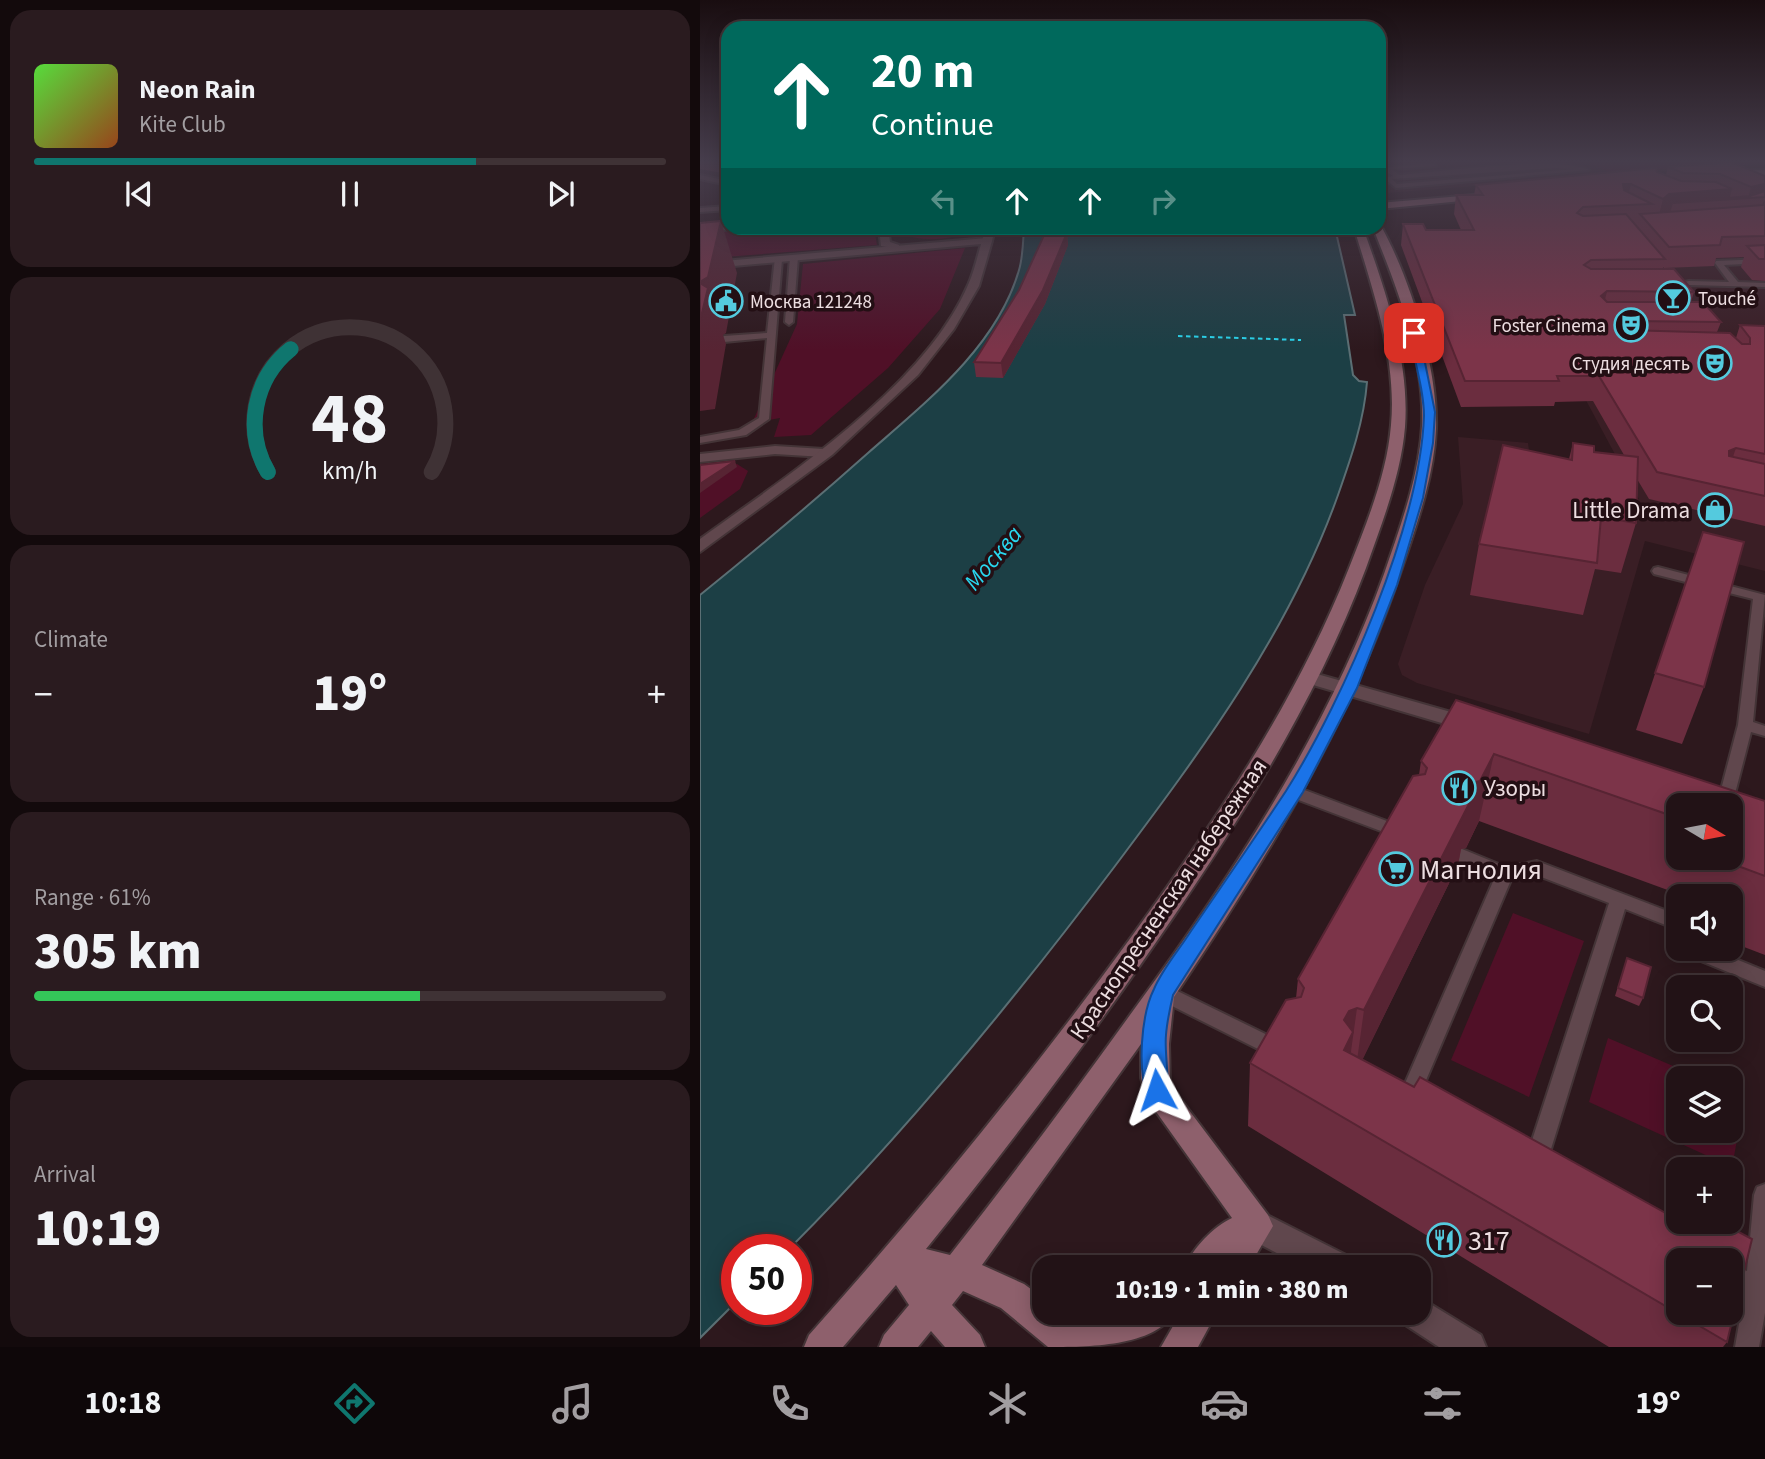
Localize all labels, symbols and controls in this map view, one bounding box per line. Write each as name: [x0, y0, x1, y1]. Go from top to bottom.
text: 20 m: [871, 37, 975, 107]
icon: ahead: [756, 49, 847, 140]
text: Neon Rain: [139, 71, 256, 108]
text: Continue: [871, 102, 994, 148]
text: Kite Club: [139, 108, 226, 141]
icon: previous: [120, 175, 158, 213]
icon: pause: [331, 175, 369, 213]
icon: next: [542, 175, 580, 213]
icon: left: [925, 182, 963, 220]
icon: ahead: [998, 182, 1036, 220]
icon: ahead: [1071, 182, 1109, 220]
icon: right: [1144, 182, 1182, 220]
bar icon: Touché: [1654, 279, 1692, 317]
public building icon: Москва 121248: [707, 282, 745, 320]
place label: Touché: [1698, 286, 1756, 313]
place label: Москва 121248: [750, 289, 872, 316]
pin: [1384, 303, 1444, 363]
theatre icon: Foster Cinema: [1612, 306, 1650, 344]
place label: Foster Cinema: [1492, 313, 1606, 340]
icon: arrive: [1395, 314, 1433, 352]
theatre icon: Студия десять: [1696, 344, 1734, 382]
place label: Студия десять: [1572, 351, 1690, 378]
text: 48: [312, 368, 388, 472]
text: km/h: [322, 453, 378, 489]
shop icon: Little Drama: [1696, 491, 1734, 529]
place label: Little Drama: [1572, 494, 1690, 527]
water label: Москва: [956, 518, 1031, 598]
text: Climate: [34, 623, 108, 656]
text: 19°: [313, 657, 387, 731]
text: −: [34, 668, 53, 722]
text: +: [647, 668, 666, 722]
street label: Краснопресненская набережная: [1062, 752, 1275, 1046]
restaurant icon: Узоры: [1440, 769, 1478, 807]
place label: Узоры: [1484, 772, 1546, 805]
north arrow: [1666, 793, 1743, 870]
map controls: [1666, 793, 1743, 1325]
supermarket icon: Магнолия: [1377, 850, 1415, 888]
place label: Магнолия: [1420, 850, 1542, 890]
text: Range · 61%: [34, 881, 151, 914]
button: sound: [1666, 884, 1743, 961]
text: 305 km: [34, 915, 202, 989]
button: search: [1666, 975, 1743, 1052]
position arrow: [1120, 1053, 1194, 1127]
button: layers: [1666, 1066, 1743, 1143]
button: +: [1666, 1157, 1743, 1234]
text: Arrival: [34, 1158, 96, 1191]
text: 10:19: [34, 1192, 161, 1266]
restaurant icon: 317: [1425, 1221, 1463, 1259]
place label: 317: [1468, 1221, 1510, 1261]
speed limit sign: 50: [721, 1234, 812, 1325]
button: −: [1666, 1248, 1743, 1325]
text: 10:19 · 1 min · 380 m: [1115, 1271, 1348, 1308]
icon: directions: [330, 1379, 379, 1428]
icon: music: [548, 1379, 597, 1428]
icon: phone: [765, 1379, 814, 1428]
icon: climate: [983, 1379, 1032, 1428]
icon: car: [1200, 1379, 1249, 1428]
icon: filters: [1418, 1379, 1467, 1428]
text: 10:18: [84, 1380, 161, 1426]
text: 19°: [1635, 1380, 1681, 1426]

